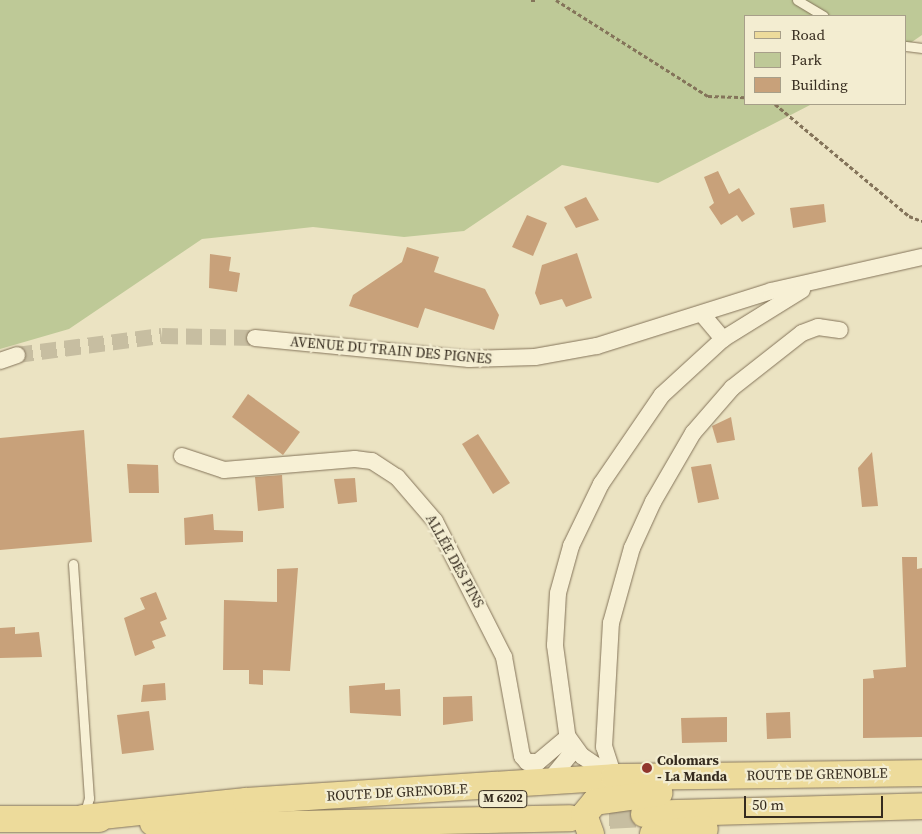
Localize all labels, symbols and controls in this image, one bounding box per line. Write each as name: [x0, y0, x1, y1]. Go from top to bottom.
legend: [744, 15, 907, 105]
text: Road: [791, 24, 825, 45]
text: Park: [791, 49, 822, 70]
text: Building: [791, 74, 848, 95]
street label: AVENUE DU TRAIN DES PIGNES: [289, 333, 493, 367]
street label: ALLÉE DES PINS: [422, 511, 488, 611]
place label: Colomars - La Manda: [657, 752, 727, 784]
marker: Colomars - La Manda: [641, 762, 653, 774]
street label: ROUTE DE GRENOBLE: [746, 764, 888, 784]
street label: ROUTE DE GRENOBLE: [326, 780, 468, 804]
scale bar: [747, 786, 886, 818]
road number: M 6202: [478, 790, 528, 809]
text: 50 m: [752, 794, 784, 815]

